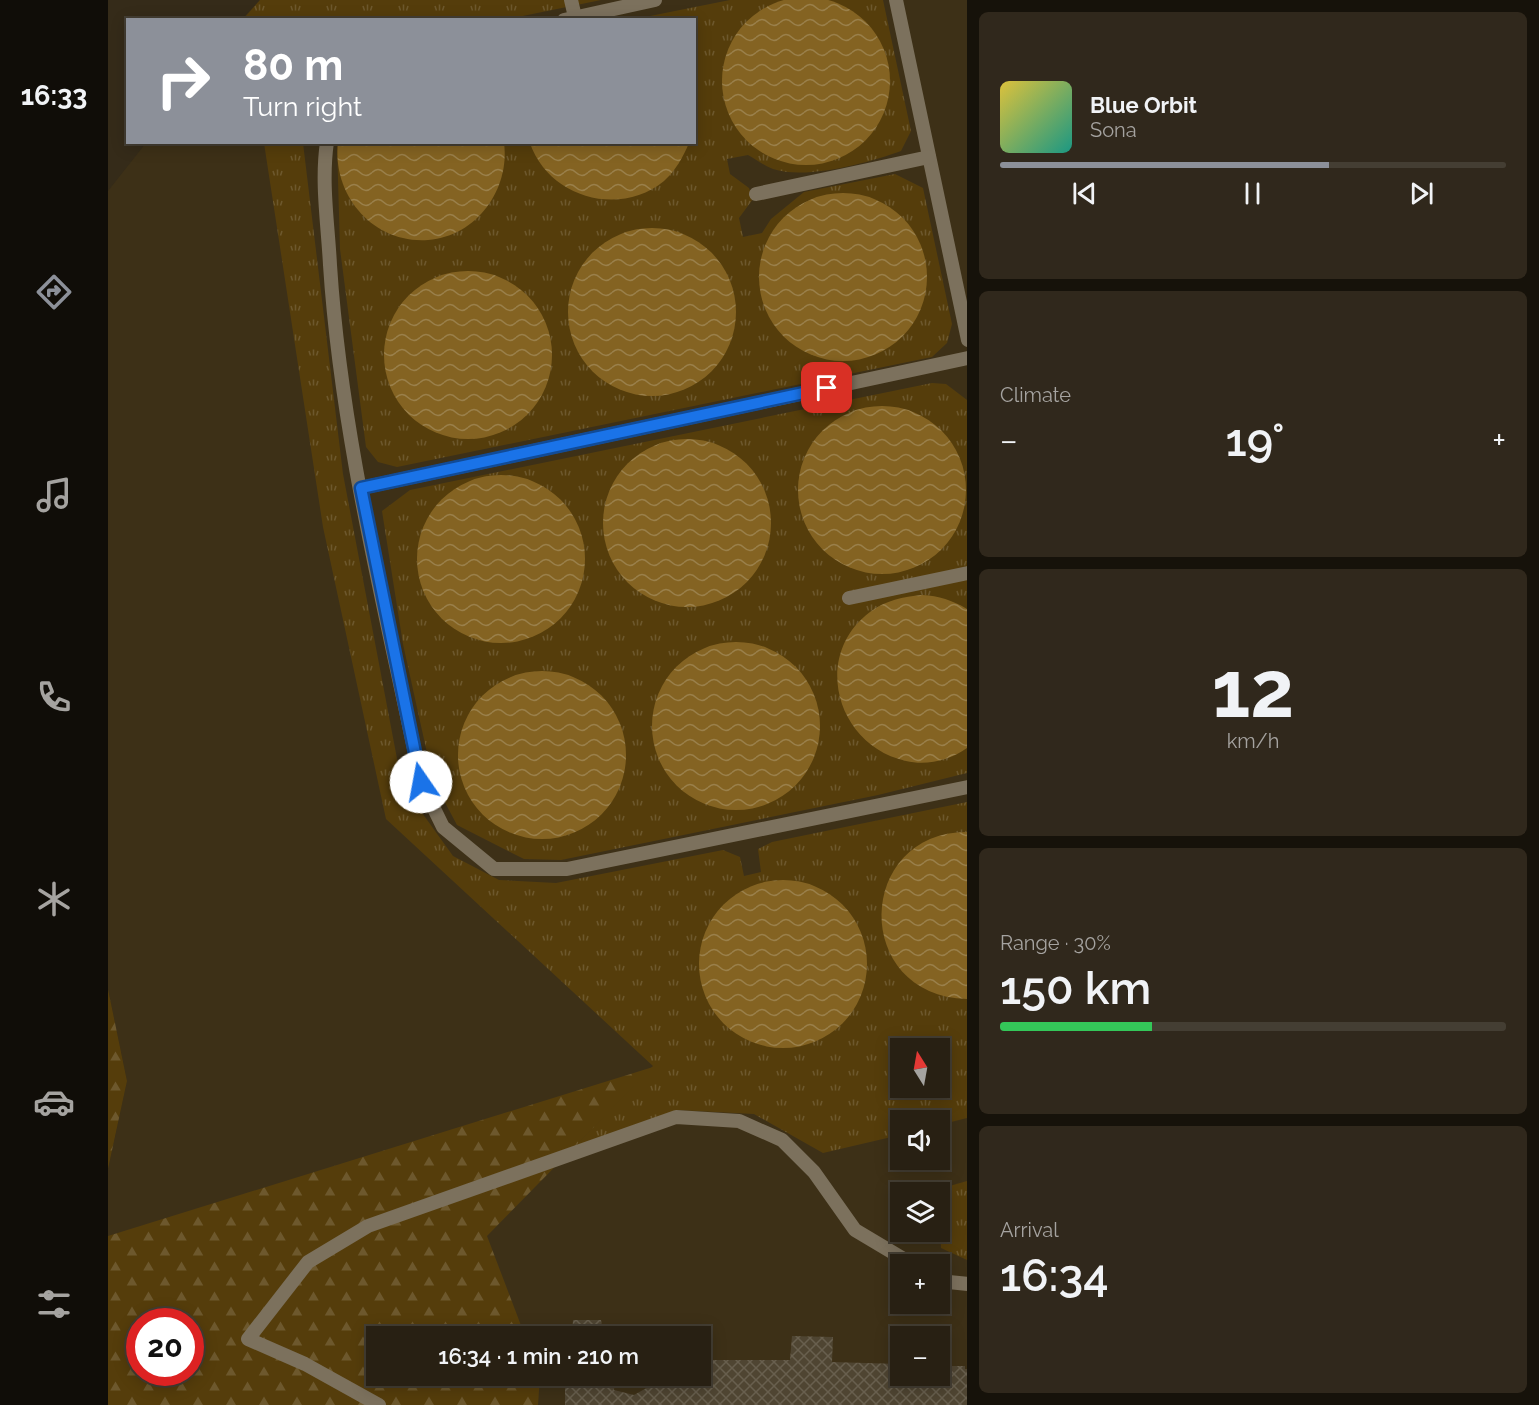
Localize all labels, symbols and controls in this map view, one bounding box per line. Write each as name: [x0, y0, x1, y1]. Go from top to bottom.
text: 80 m: [243, 41, 343, 90]
icon: right: [144, 42, 222, 120]
text: 16:33: [21, 80, 87, 111]
text: Turn right: [243, 91, 362, 122]
text: Blue Orbit: [1090, 92, 1197, 118]
text: Sona: [1090, 118, 1137, 142]
icon: previous: [1068, 177, 1101, 210]
icon: pause: [1236, 177, 1269, 210]
icon: next: [1405, 177, 1438, 210]
icon: directions: [33, 271, 75, 313]
pin: [801, 362, 852, 413]
icon: arrive: [810, 371, 843, 404]
text: Climate: [1000, 383, 1071, 407]
text: 19°: [1226, 414, 1284, 467]
text: −: [1000, 421, 1018, 460]
text: +: [1492, 421, 1506, 460]
icon: music: [33, 474, 75, 516]
text: 12: [1212, 644, 1294, 735]
icon: phone: [33, 676, 75, 718]
text: km/h: [1227, 729, 1279, 753]
position arrow: [389, 750, 453, 814]
icon: climate: [33, 878, 75, 920]
text: Range · 30%: [1000, 931, 1111, 955]
text: 150 km: [1000, 962, 1151, 1015]
north arrow: [890, 1038, 950, 1098]
map controls: [890, 1038, 950, 1386]
icon: car: [33, 1081, 75, 1123]
button: sound: [890, 1110, 950, 1170]
button: layers: [890, 1182, 950, 1242]
text: Arrival: [1000, 1218, 1059, 1242]
text: 16:34: [1000, 1249, 1109, 1302]
button: +: [890, 1254, 950, 1314]
icon: filters: [33, 1283, 75, 1325]
speed limit sign: 20: [126, 1308, 204, 1386]
button: −: [890, 1326, 950, 1386]
text: 16:34 · 1 min · 210 m: [438, 1343, 639, 1369]

